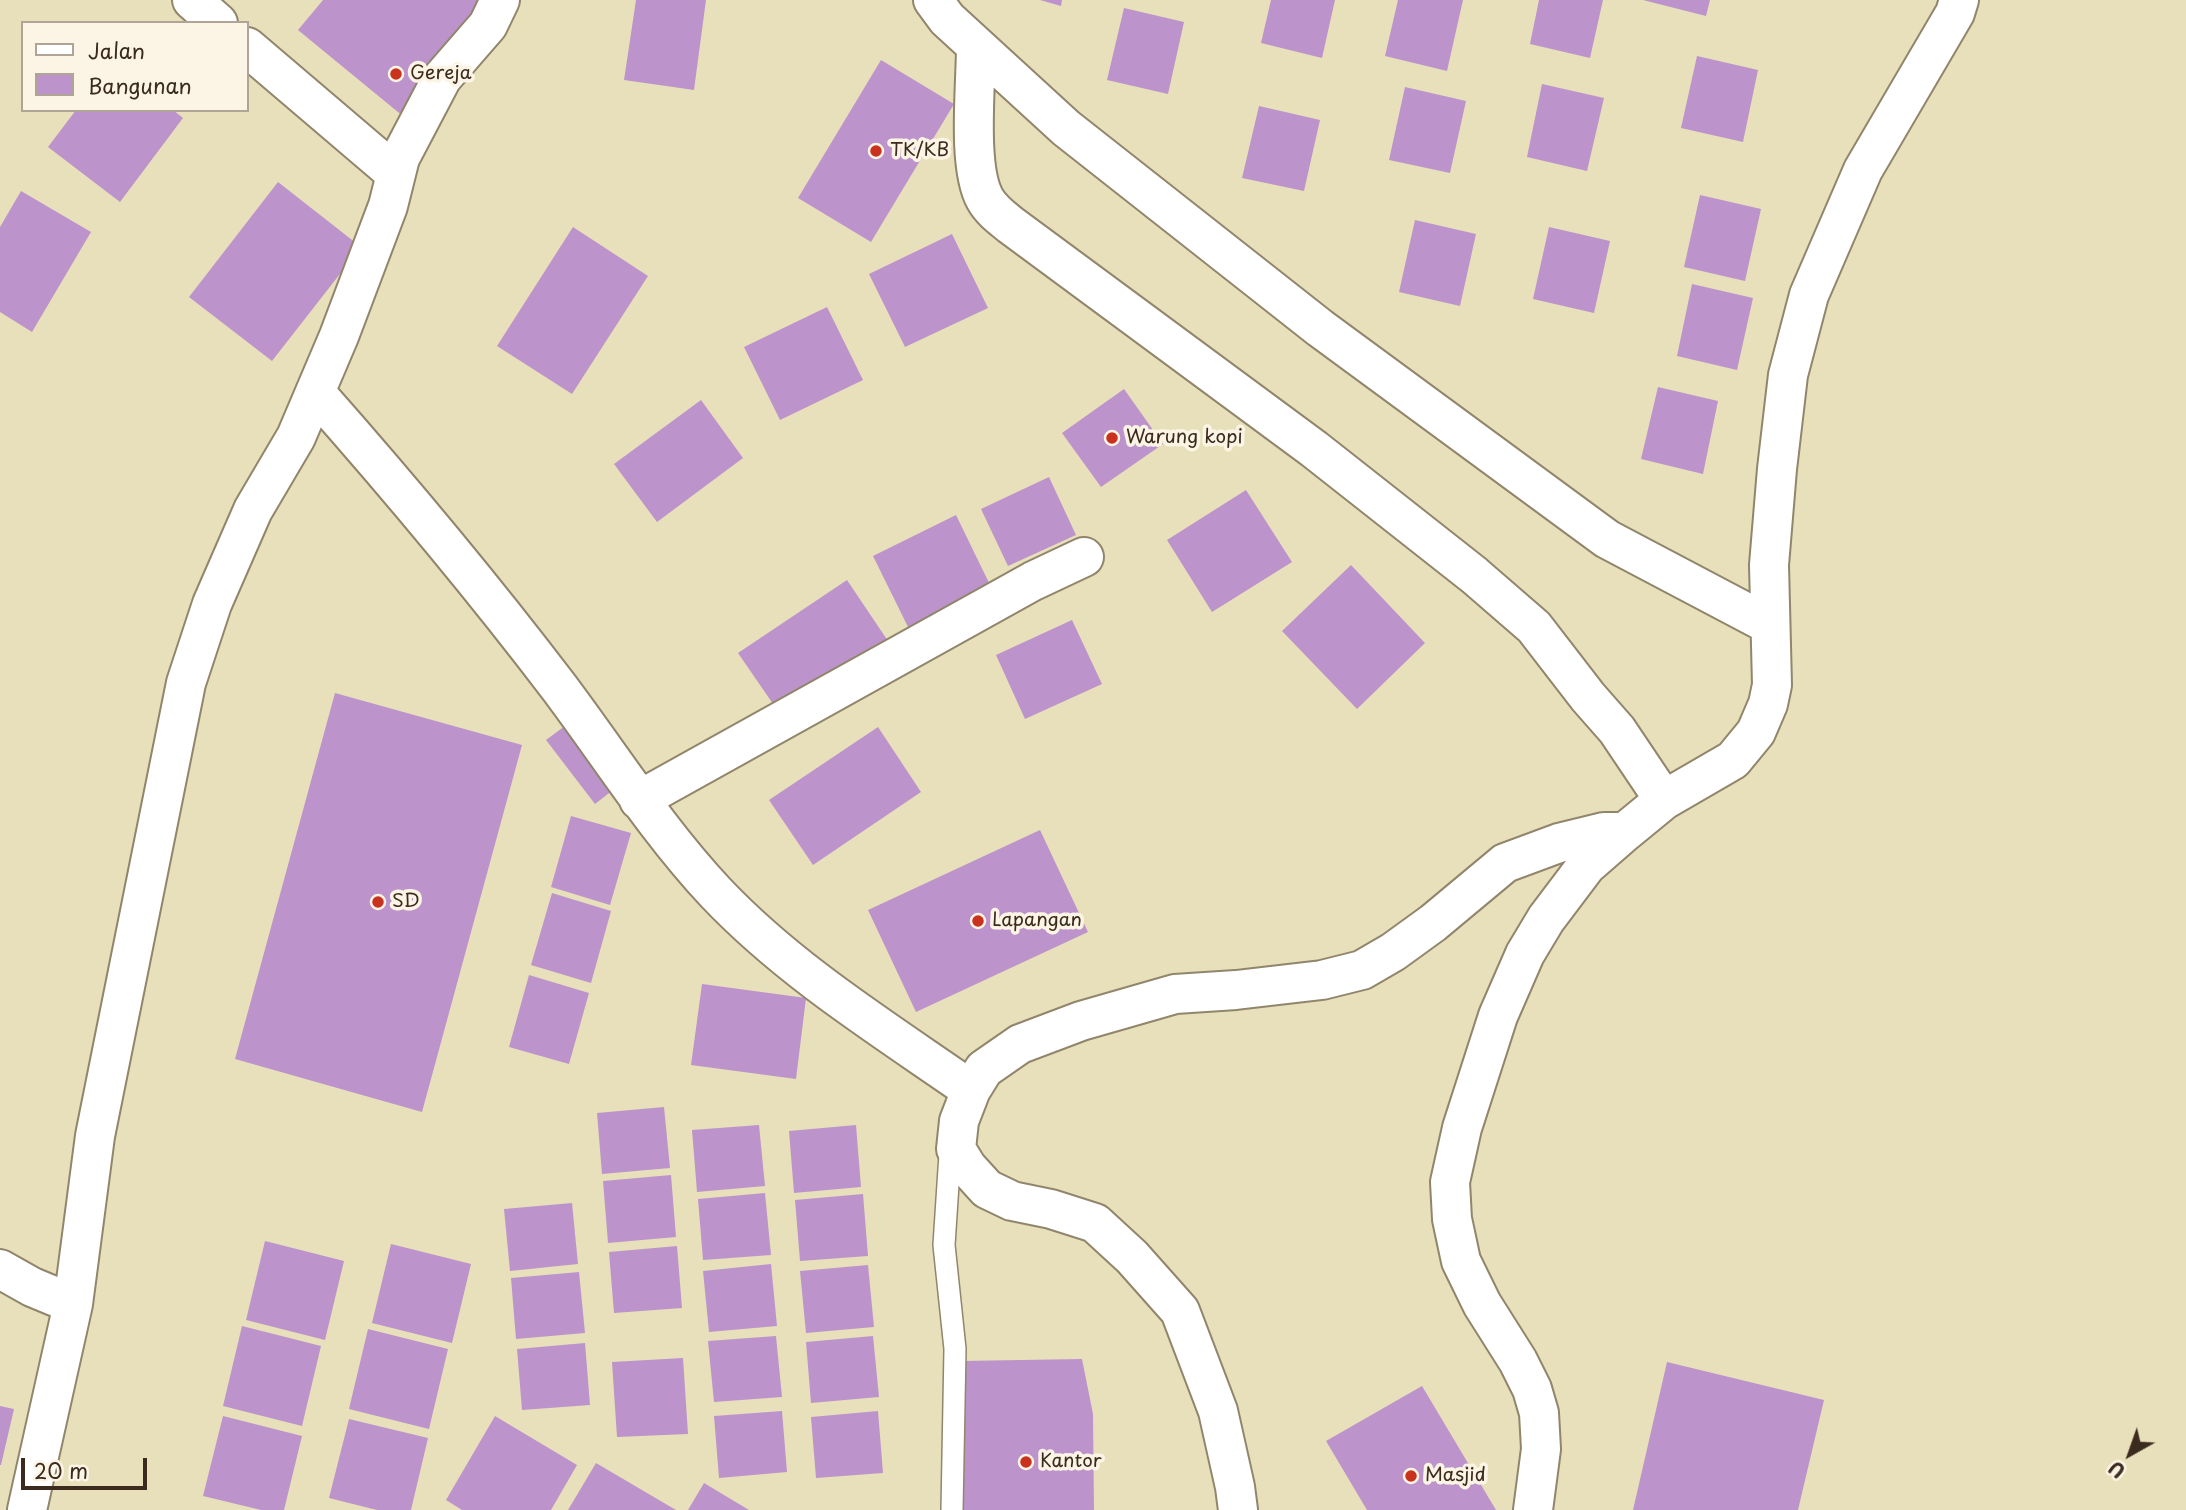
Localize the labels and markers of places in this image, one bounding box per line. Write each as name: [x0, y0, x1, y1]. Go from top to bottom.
place label: Gereja: [410, 63, 471, 85]
marker: Gereja: [388, 66, 404, 82]
place label: TK/KB: [890, 140, 949, 162]
marker: TK/KB: [868, 143, 884, 159]
place label: Warung kopi: [1126, 427, 1243, 449]
marker: Warung kopi: [1104, 430, 1120, 446]
place label: SD: [392, 891, 420, 913]
marker: SD: [370, 894, 386, 910]
place label: Lapangan: [992, 910, 1082, 932]
marker: Lapangan: [970, 913, 986, 929]
place label: Kantor: [1040, 1451, 1102, 1473]
marker: Kantor: [1018, 1454, 1034, 1470]
place label: Masjid: [1425, 1465, 1486, 1487]
marker: Masjid: [1403, 1468, 1419, 1484]

